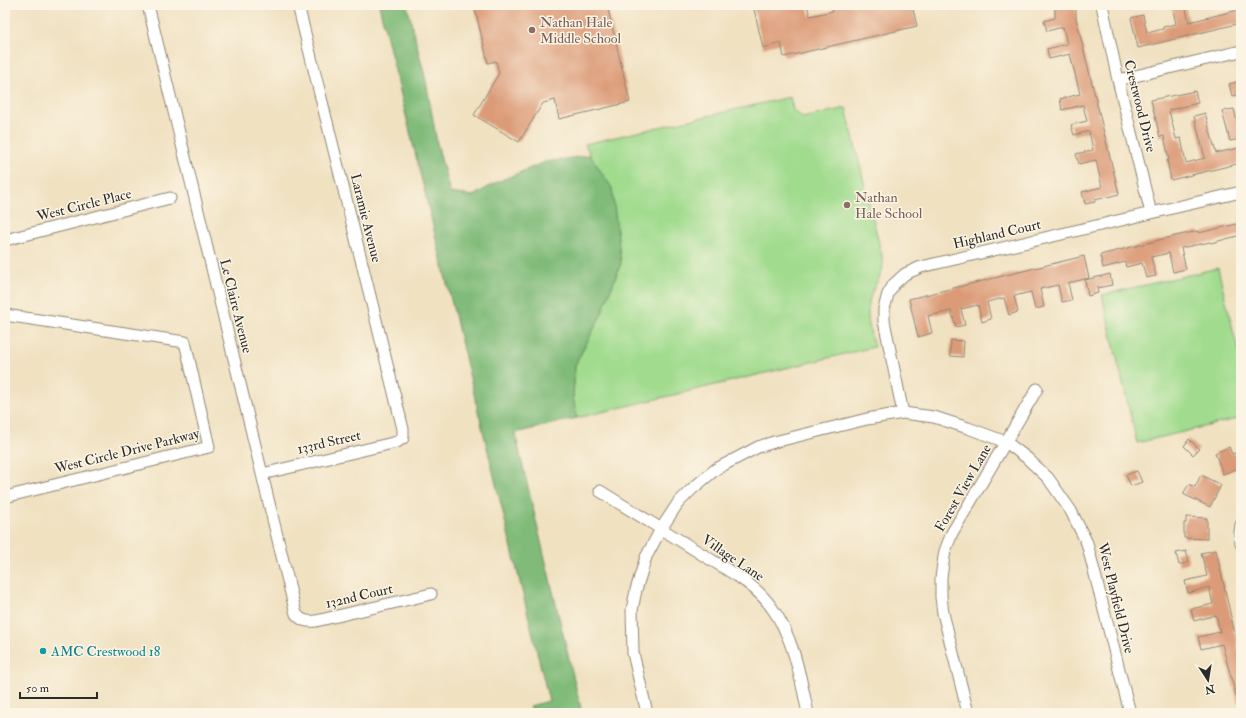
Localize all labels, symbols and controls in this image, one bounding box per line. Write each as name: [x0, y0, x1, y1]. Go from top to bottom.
place label: Nathan Hale Middle School: [540, 14, 621, 47]
marker: Nathan Hale Middle School: [527, 25, 537, 35]
street label: Crestwood Drive: [1120, 58, 1160, 154]
street label: Laramie Avenue: [347, 172, 385, 264]
street label: West Circle Place: [34, 185, 133, 225]
place label: Nathan Hale School: [855, 189, 923, 222]
marker: Nathan Hale School: [842, 200, 852, 210]
street label: Highland Court: [951, 216, 1043, 252]
street label: Le Claire Avenue: [216, 257, 256, 355]
street label: West Circle Drive Parkway: [52, 425, 202, 478]
street label: 133rd Street: [296, 426, 363, 458]
street label: Forest View Lane: [931, 441, 995, 535]
street label: Village Lane: [699, 531, 767, 585]
street label: West Playfield Drive: [1093, 540, 1138, 656]
street label: 132nd Court: [324, 580, 395, 612]
place label: AMC Crestwood 18: [50, 643, 161, 660]
marker: AMC Crestwood 18: [38, 646, 48, 656]
north arrow: [1188, 660, 1228, 700]
scale bar: [20, 674, 97, 700]
text: 50 m: [26, 681, 50, 696]
text: N: [1203, 682, 1217, 697]

